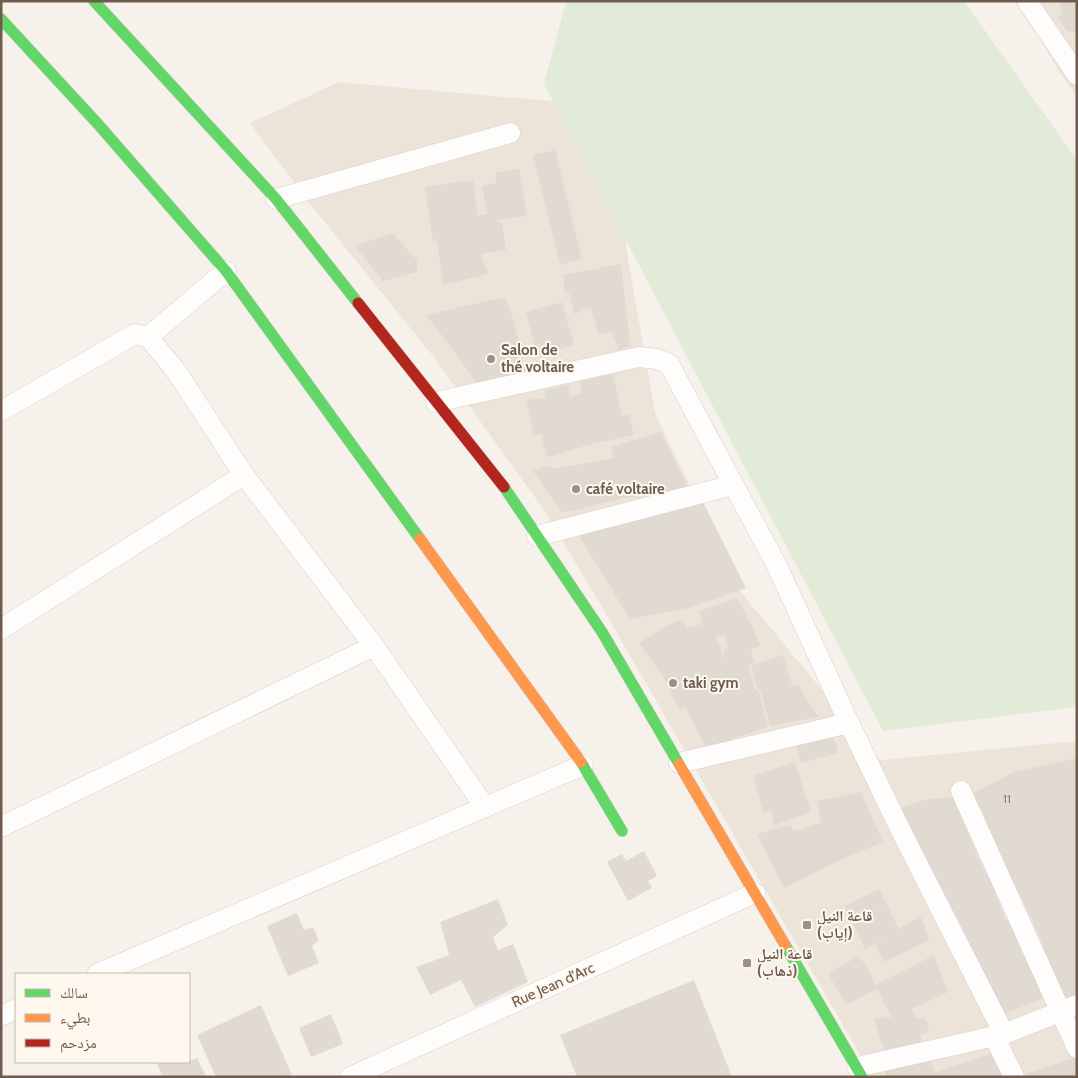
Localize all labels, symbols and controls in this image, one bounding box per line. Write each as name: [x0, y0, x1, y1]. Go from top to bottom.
place label: Salon de thé voltaire: [501, 341, 574, 376]
marker: Salon de thé voltaire: [485, 353, 497, 365]
place label: café voltaire: [586, 480, 665, 498]
marker: café voltaire: [570, 483, 582, 495]
place label: taki gym: [683, 674, 739, 692]
marker: taki gym: [667, 677, 679, 689]
house number: 11: [1003, 791, 1011, 806]
place label: قاعة النيل (إياب): [817, 907, 872, 942]
marker: قاعة النيل (إياب): [801, 919, 813, 931]
place label: قاعة النيل (ذهاب): [757, 945, 812, 980]
marker: قاعة النيل (ذهاب): [741, 957, 753, 969]
street label: Rue Jean d'Arc: [509, 959, 597, 1011]
legend: [15, 973, 190, 1063]
text: سالك: [60, 984, 88, 1002]
text: بطيء: [60, 1009, 90, 1030]
text: مزدحم: [60, 1034, 97, 1053]

